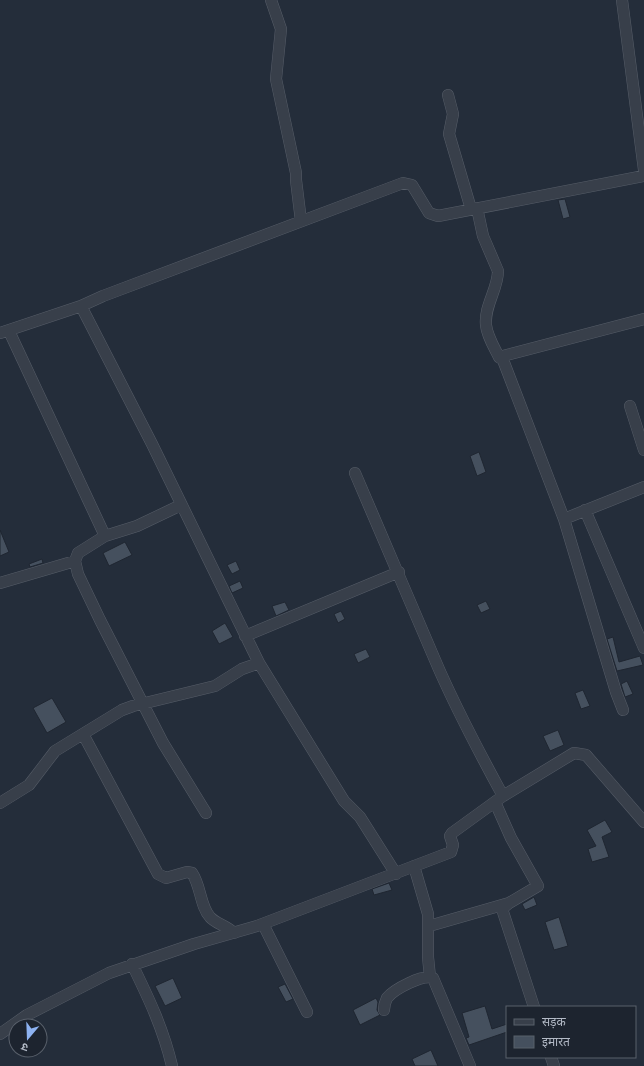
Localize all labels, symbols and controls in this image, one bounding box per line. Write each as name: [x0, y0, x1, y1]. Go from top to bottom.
legend: [506, 1006, 636, 1058]
text: सड़क: [542, 1014, 567, 1029]
north arrow: [8, 1018, 48, 1058]
text: इमारत: [542, 1034, 571, 1049]
text: उ: [19, 1040, 30, 1055]

